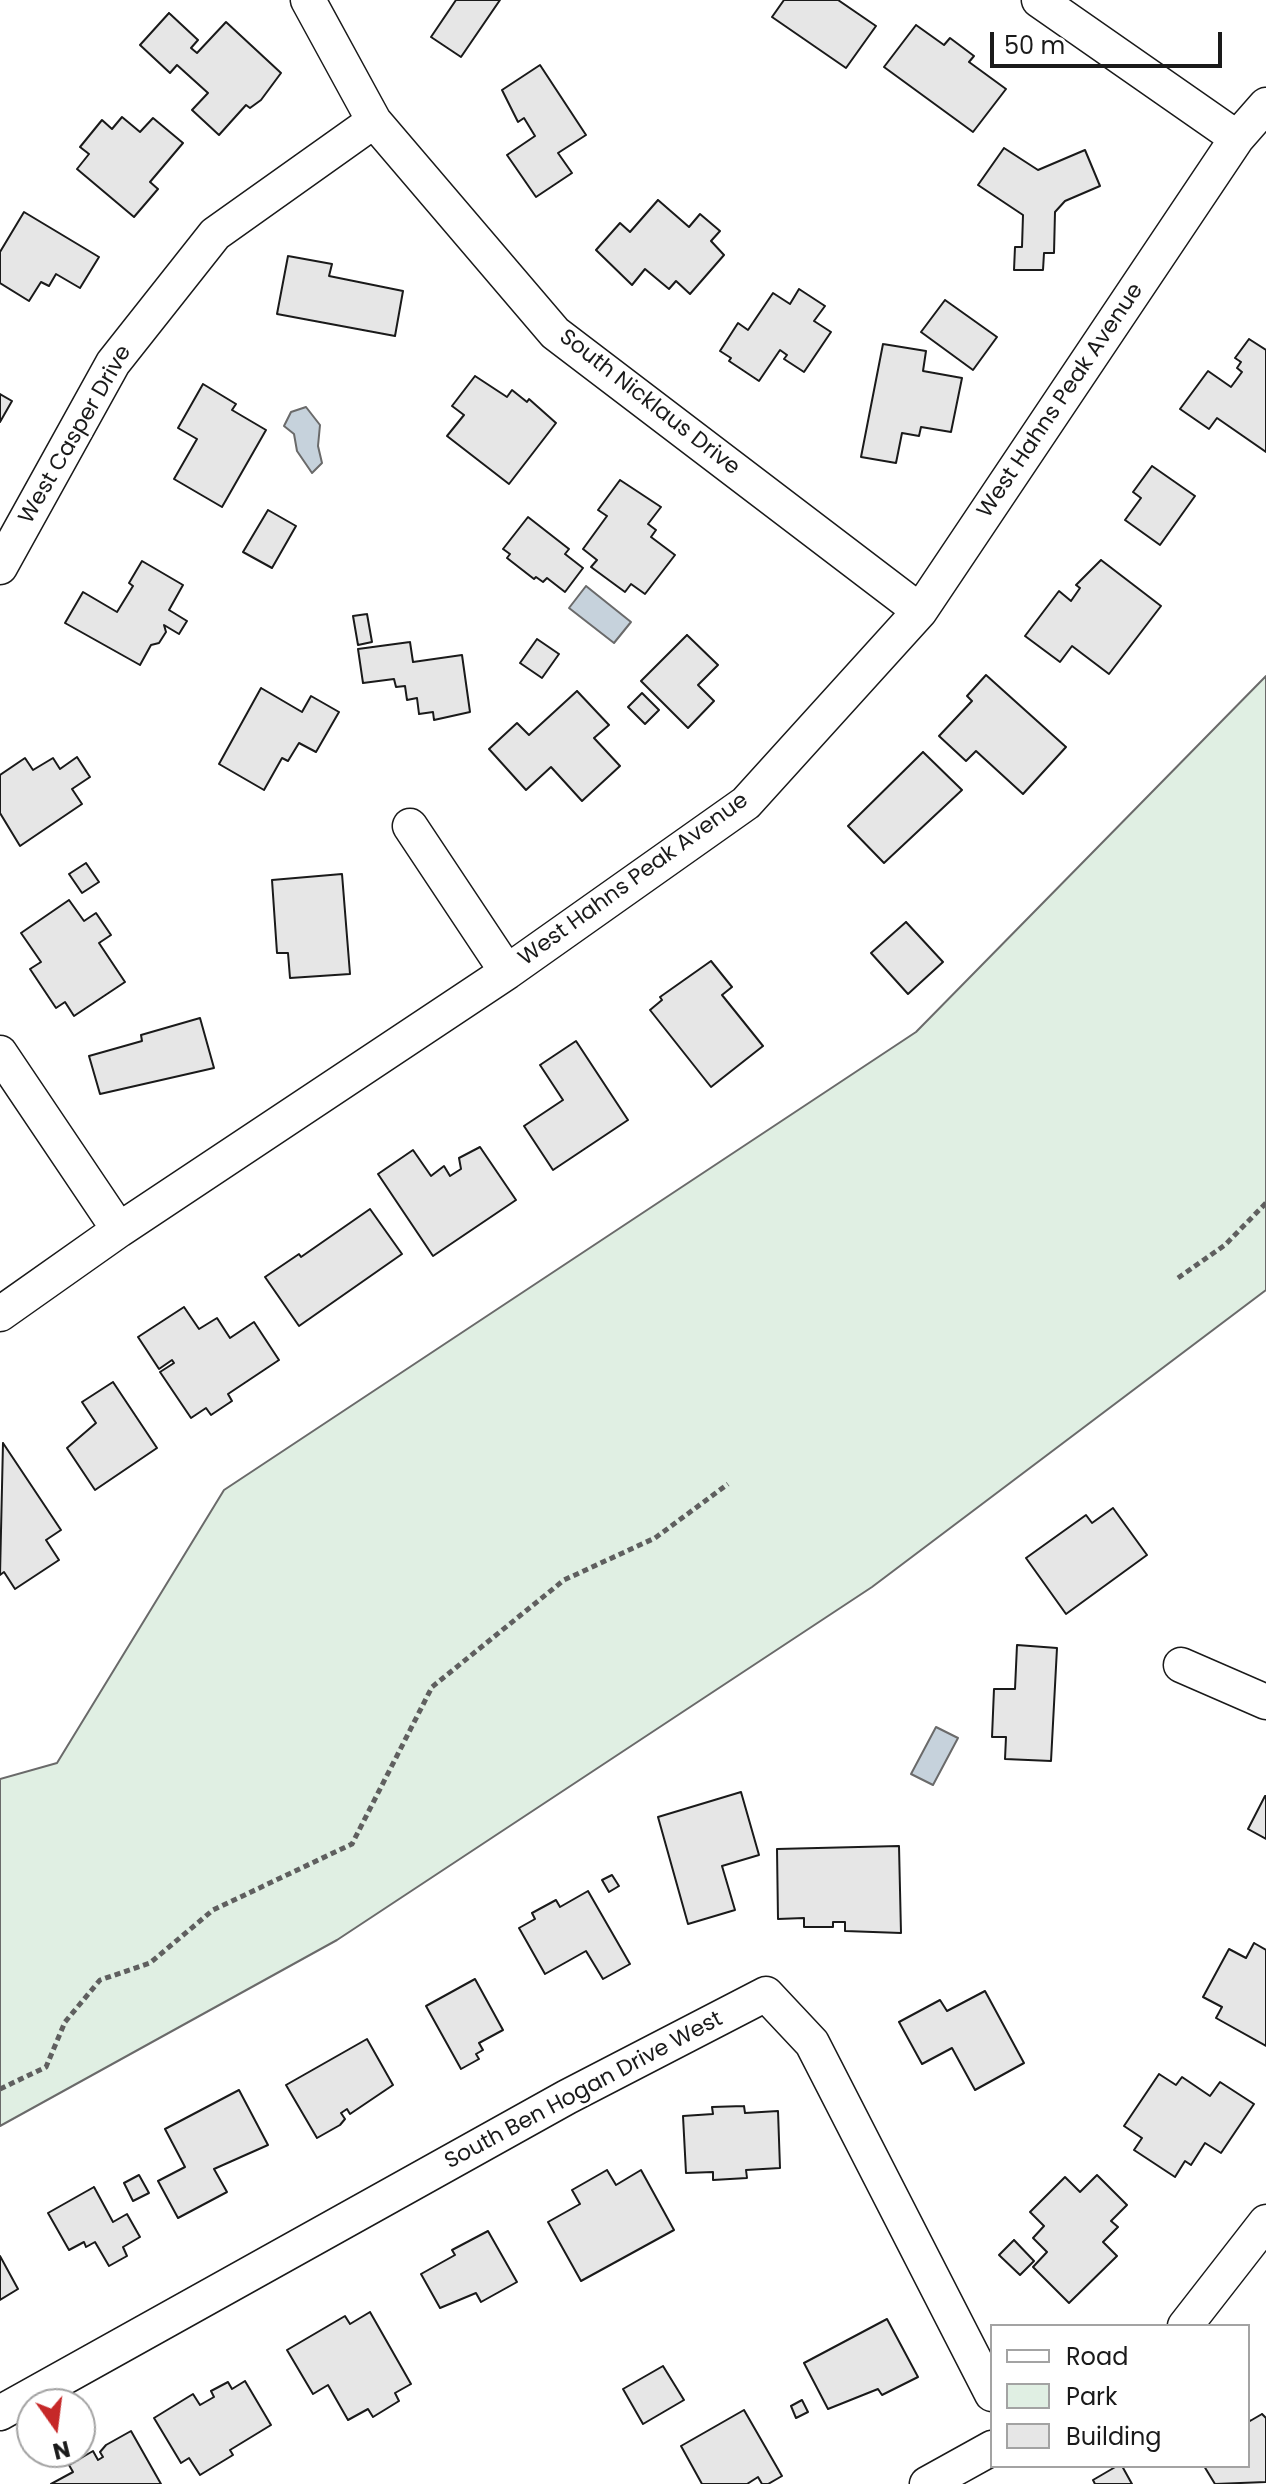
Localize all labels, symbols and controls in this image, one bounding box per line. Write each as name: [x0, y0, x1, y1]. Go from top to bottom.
scale bar: [994, 16, 1226, 66]
text: 50 m: [1004, 29, 1065, 62]
street label: West Hahns Peak Avenue: [973, 279, 1149, 523]
street label: South Nicklaus Drive: [554, 324, 744, 482]
street label: West Casper Drive: [14, 341, 138, 529]
street label: West Hahns Peak Avenue: [514, 788, 754, 972]
street label: South Ben Hogan Drive West: [441, 2006, 727, 2176]
legend: [990, 2324, 1250, 2468]
text: Road: [1066, 2340, 1128, 2373]
text: Park: [1066, 2380, 1117, 2413]
north arrow: [16, 2388, 96, 2468]
text: Building: [1066, 2420, 1162, 2453]
text: N: [50, 2433, 73, 2467]

